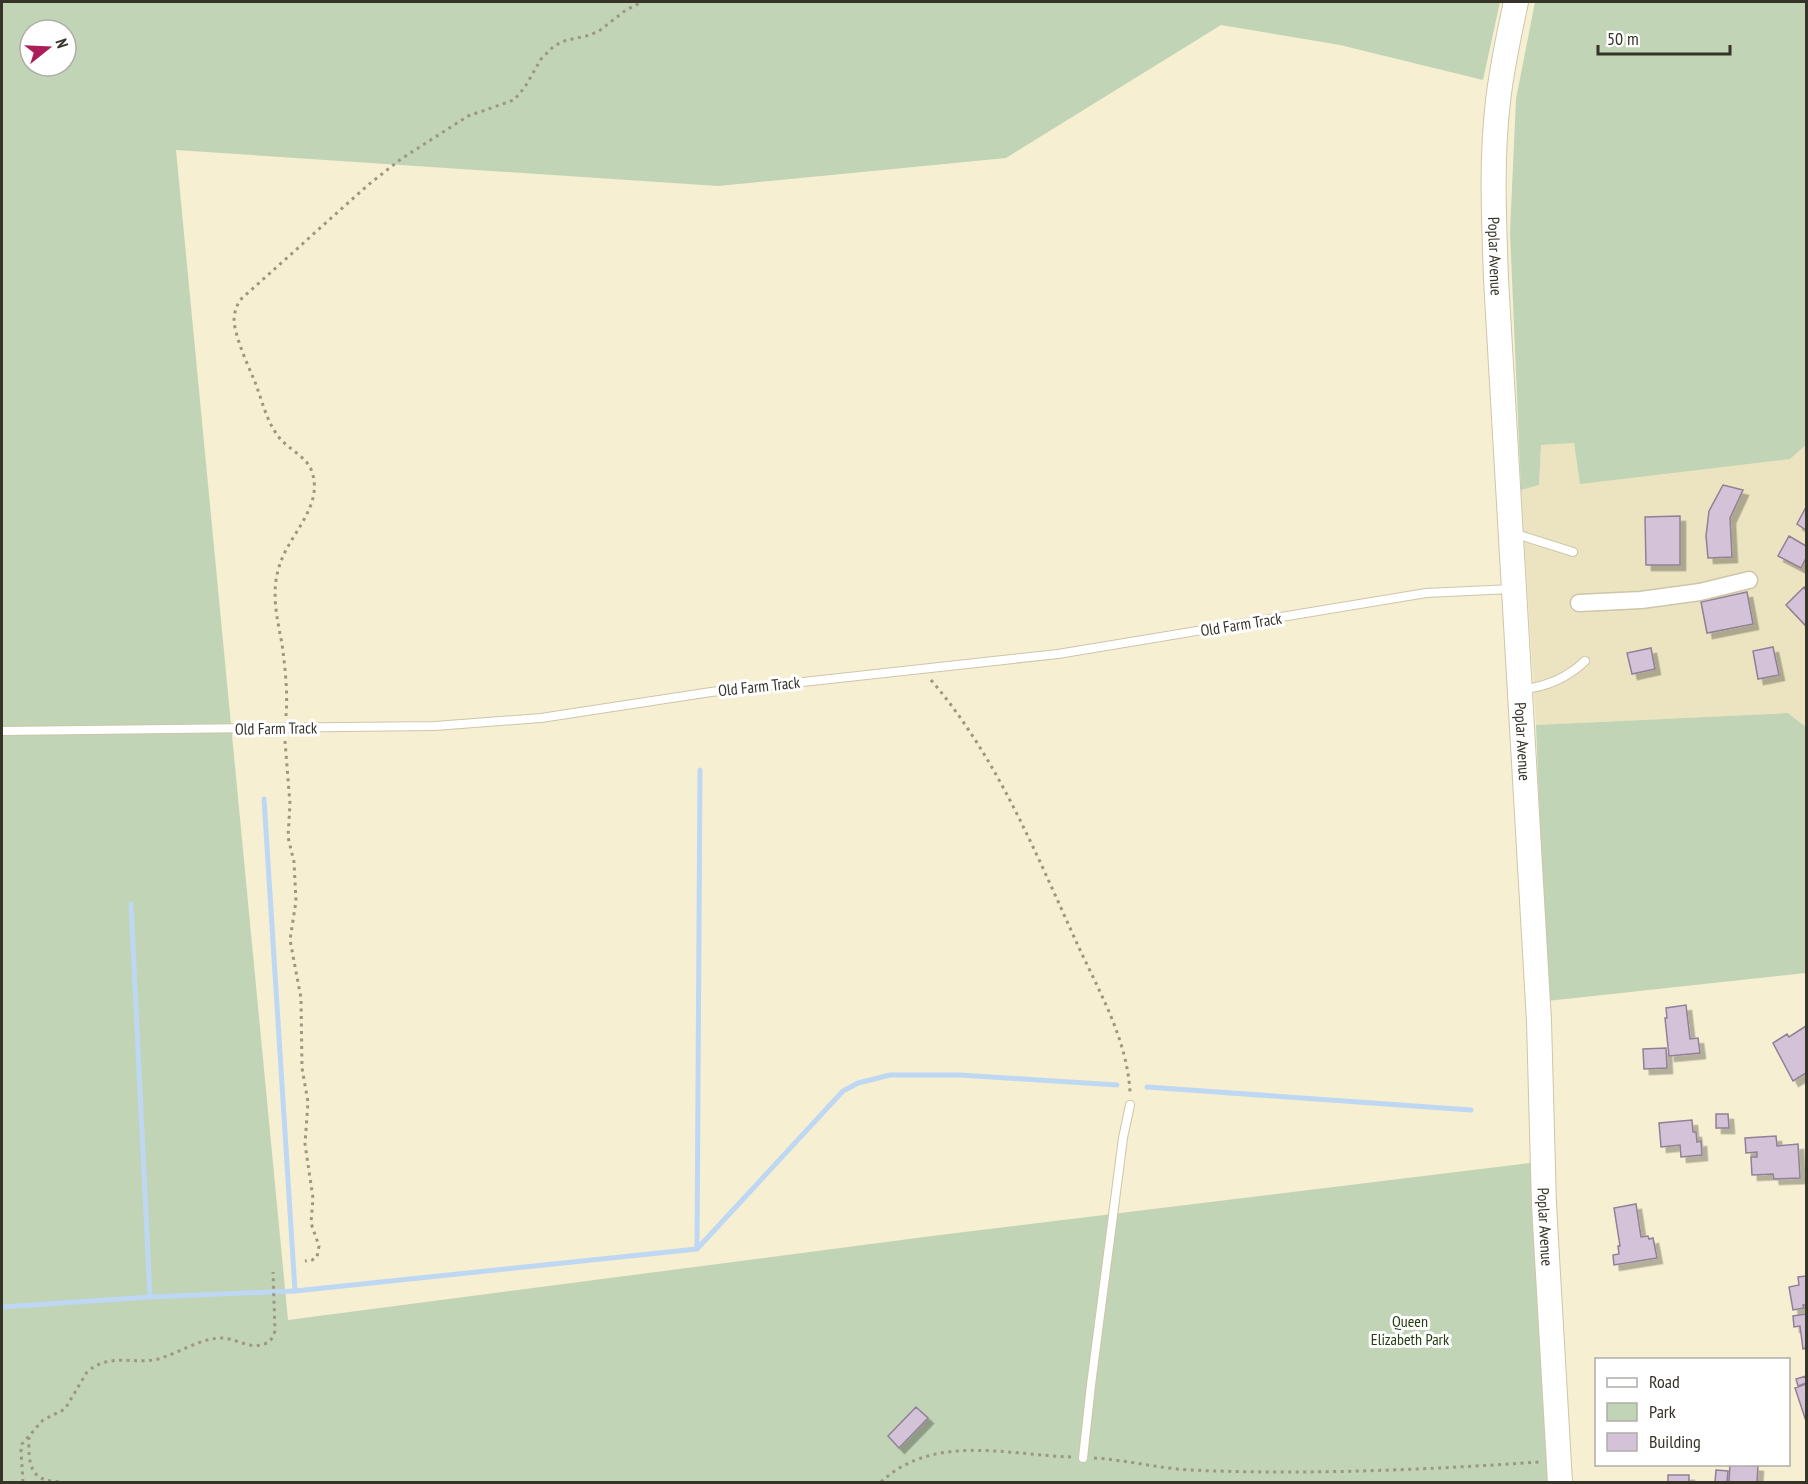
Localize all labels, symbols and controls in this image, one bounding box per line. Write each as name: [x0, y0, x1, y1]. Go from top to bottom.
north arrow: [18, 18, 78, 78]
scale bar: [1598, 18, 1730, 56]
text: 50 m: [1607, 27, 1639, 50]
text: N: [51, 36, 73, 51]
street label: Poplar Avenue: [1484, 217, 1507, 296]
street label: Old Farm Track: [1199, 608, 1284, 640]
street label: Old Farm Track: [717, 672, 802, 700]
street label: Poplar Avenue: [1511, 702, 1535, 781]
street label: Old Farm Track: [235, 717, 318, 739]
street label: Poplar Avenue: [1534, 1187, 1558, 1267]
park label: Queen Elizabeth Park: [1371, 1311, 1450, 1349]
legend: [1595, 1358, 1790, 1466]
text: Road: [1649, 1370, 1680, 1393]
text: Park: [1649, 1400, 1676, 1423]
text: Building: [1649, 1430, 1701, 1453]

